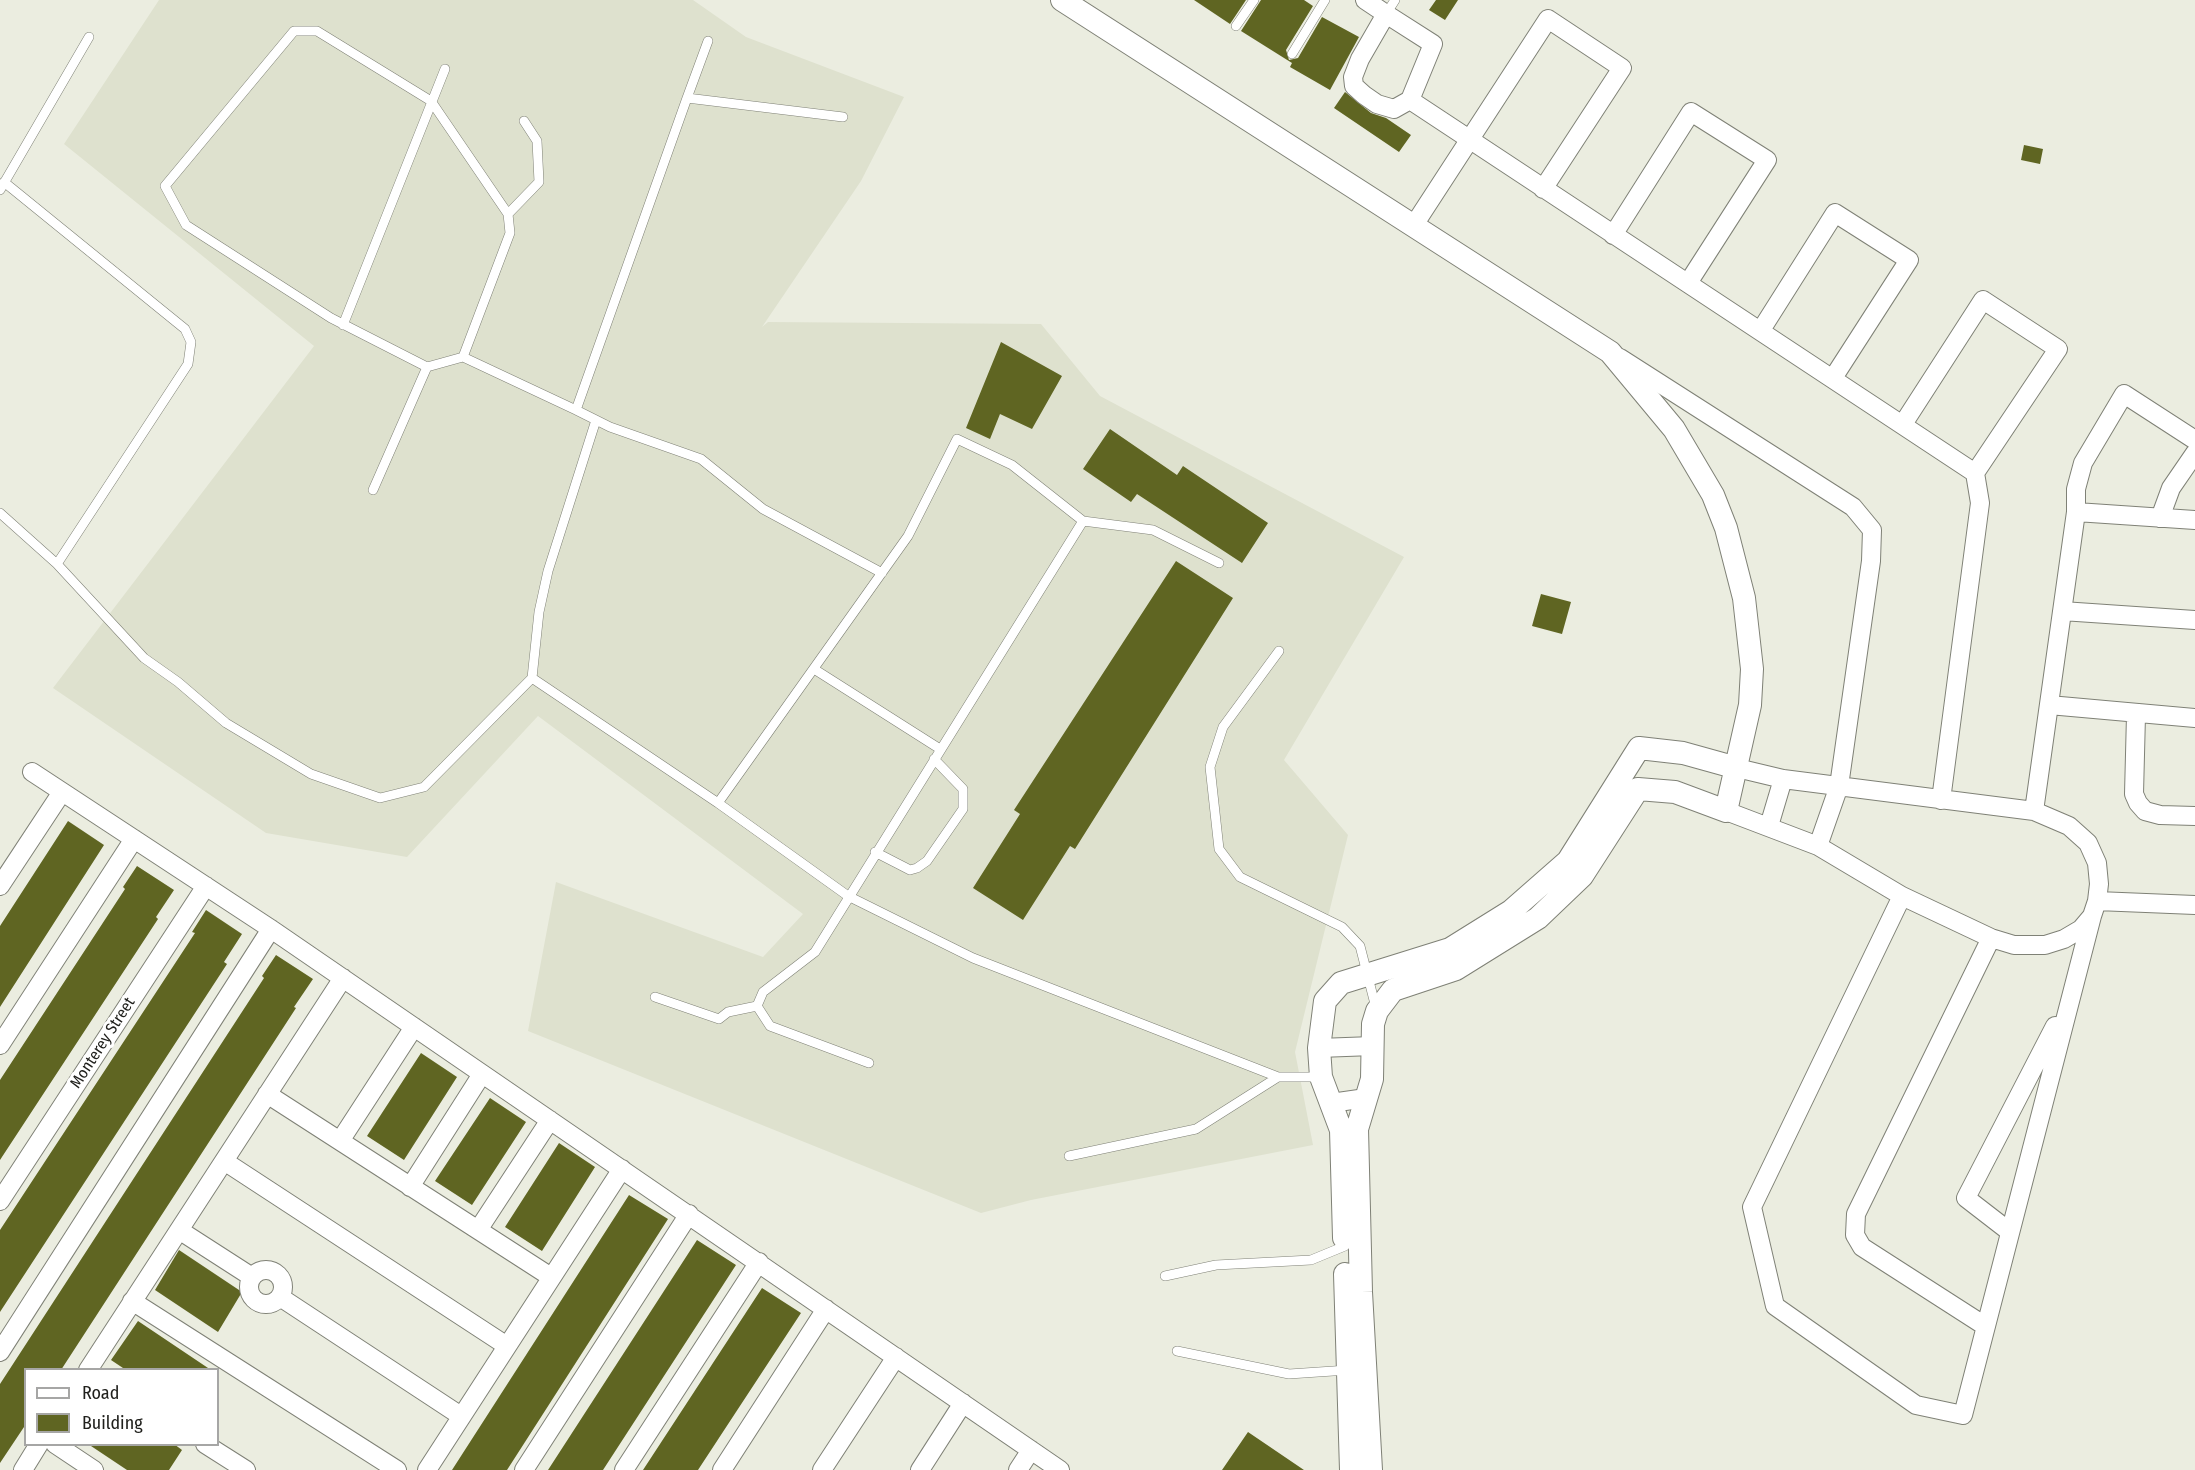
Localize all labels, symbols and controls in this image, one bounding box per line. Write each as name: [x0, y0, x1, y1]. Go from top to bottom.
street label: Monterey Street: [67, 994, 139, 1092]
legend: [24, 1368, 219, 1446]
text: Road: [82, 1382, 119, 1404]
text: Building: [82, 1412, 143, 1434]

